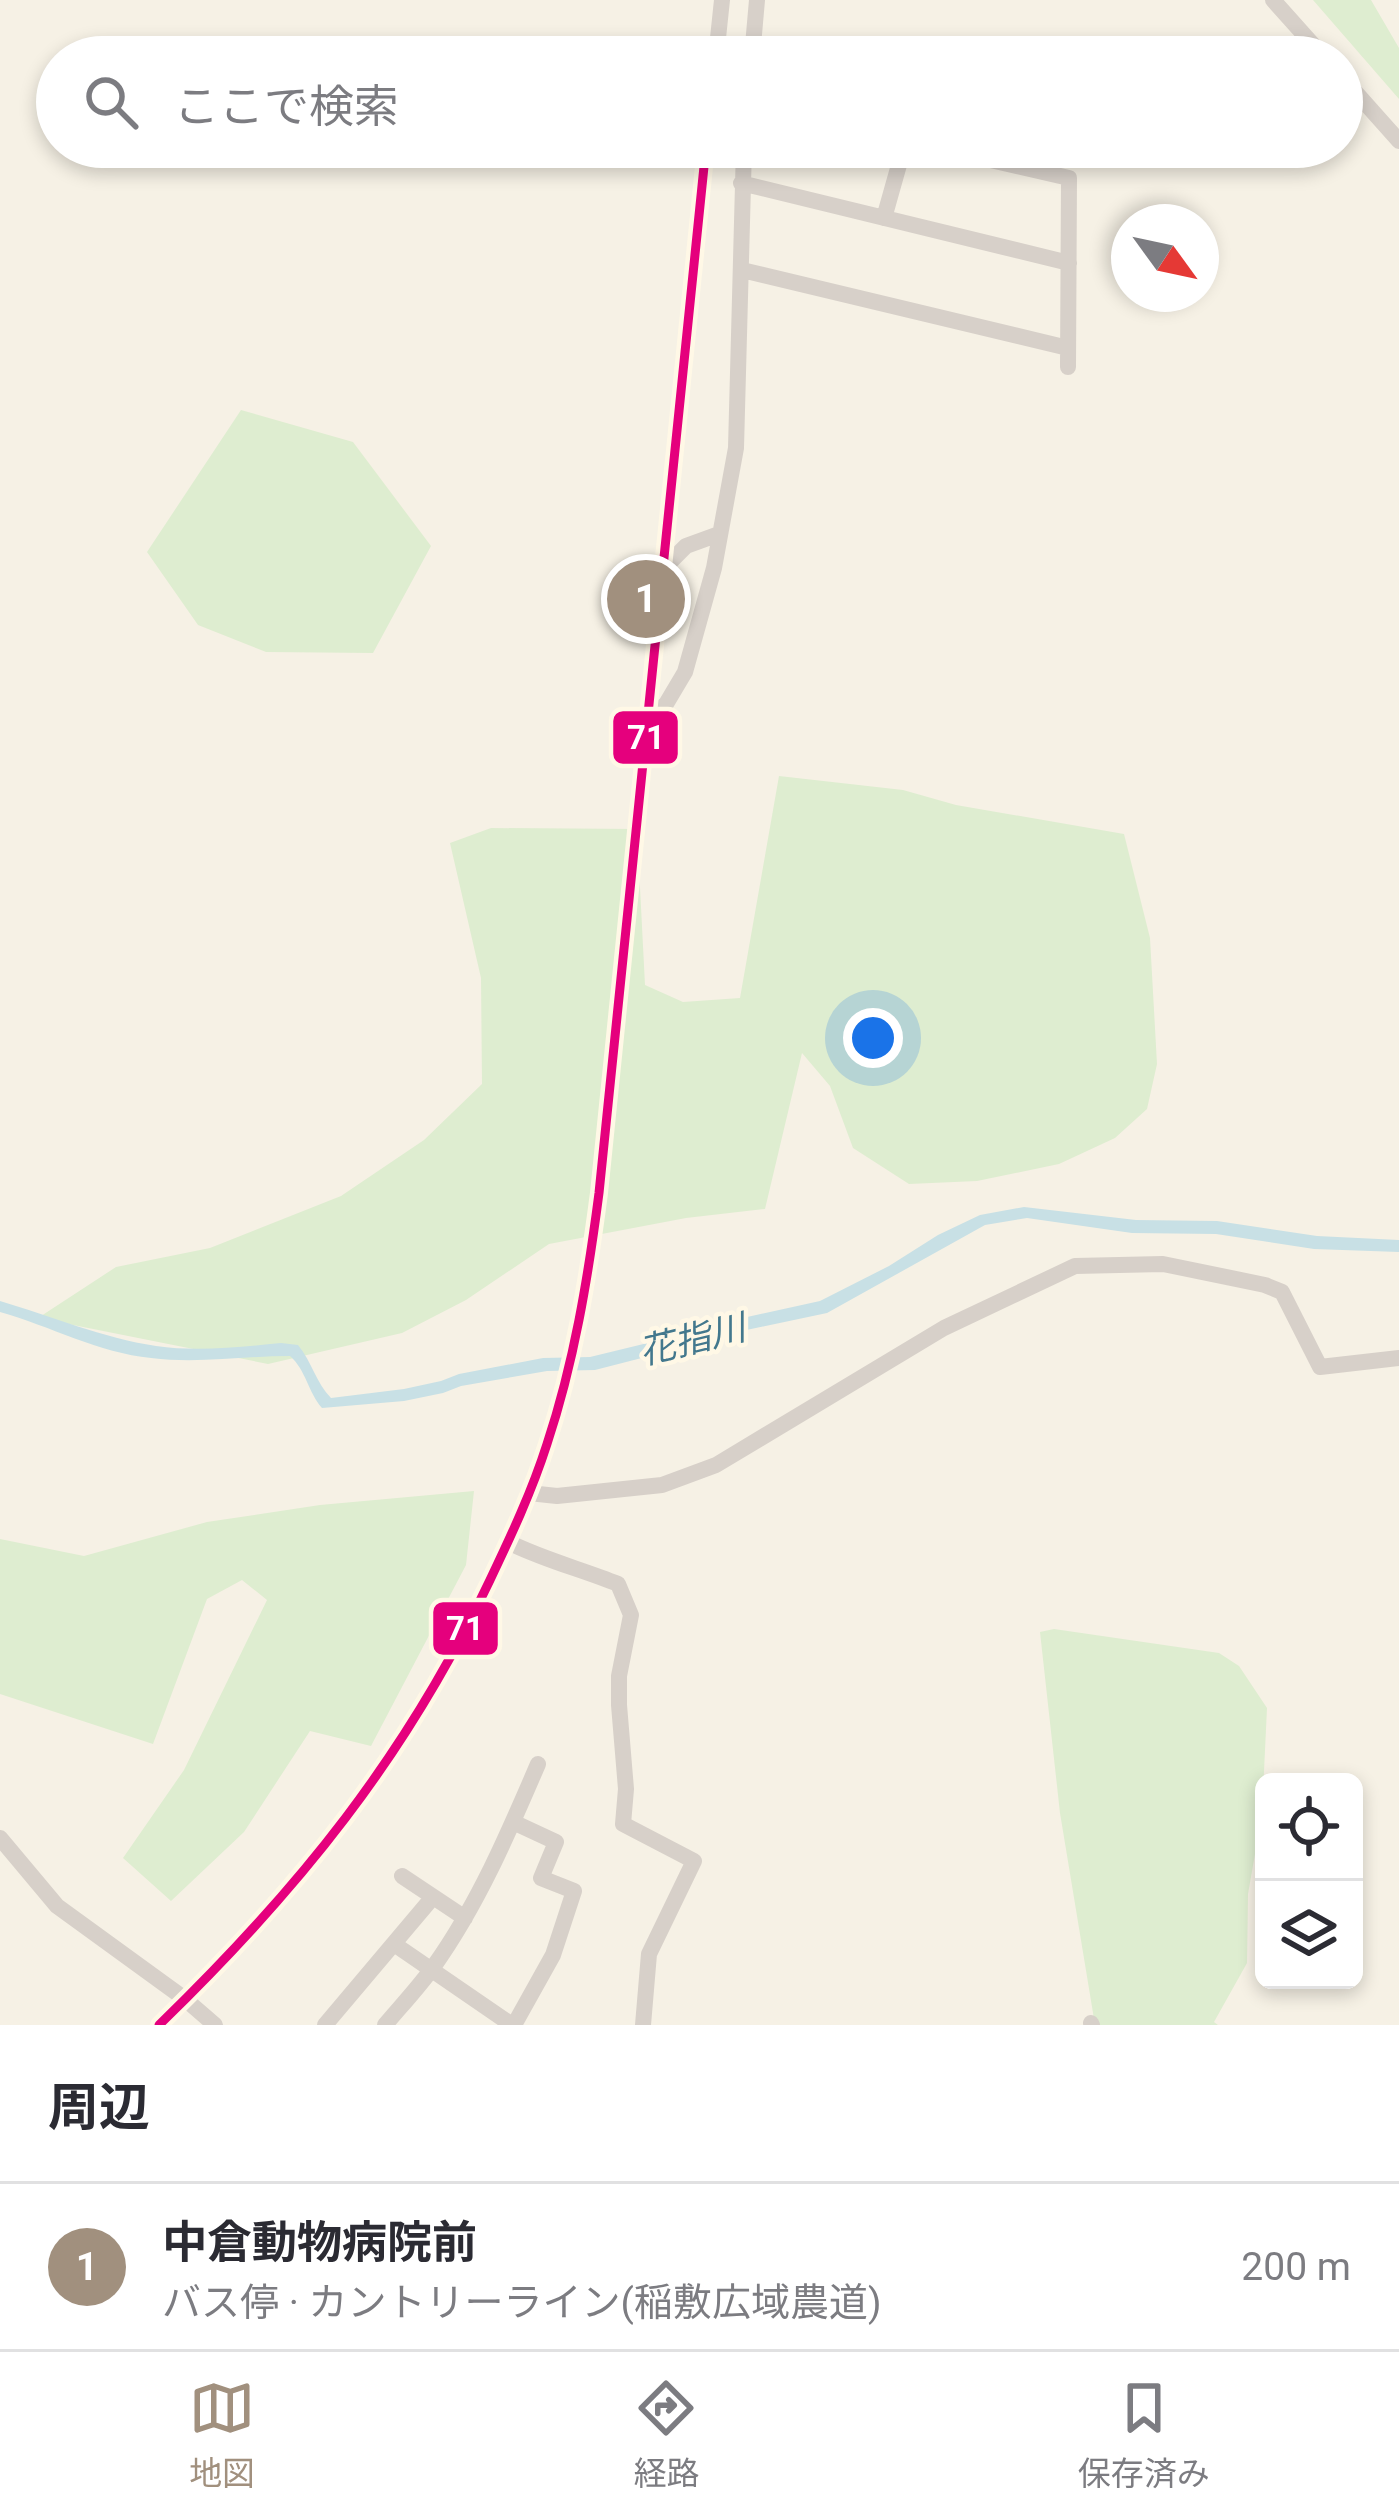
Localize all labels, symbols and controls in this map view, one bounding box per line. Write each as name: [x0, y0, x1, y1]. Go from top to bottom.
search box: [36, 36, 1363, 168]
icon: search: [78, 69, 144, 135]
text: ここで検索: [174, 80, 399, 133]
north arrow: [1111, 204, 1219, 312]
pin: 1: [607, 554, 685, 644]
line badge: 71: [611, 709, 680, 766]
text: 71: [627, 718, 665, 757]
your location: [843, 1008, 903, 1068]
water label: 花指川: [635, 1306, 754, 1373]
line badge: 71: [431, 1600, 500, 1657]
text: 71: [446, 1609, 484, 1648]
map controls: [1255, 1773, 1363, 1989]
button: locate: [1255, 1773, 1363, 1881]
button: layers: [1255, 1881, 1363, 1989]
text: 周辺: [48, 2078, 150, 2137]
text: 中倉動物病院前: [162, 2216, 477, 2269]
text: 1: [76, 2244, 98, 2290]
text: 200 m: [1241, 2244, 1351, 2290]
text: バス停 · カントリーライン(稲敷広域農道): [162, 2280, 881, 2326]
tab: 地図: [189, 2375, 255, 2495]
tab: 経路: [633, 2375, 699, 2495]
tab: 保存済み: [1078, 2375, 1210, 2495]

